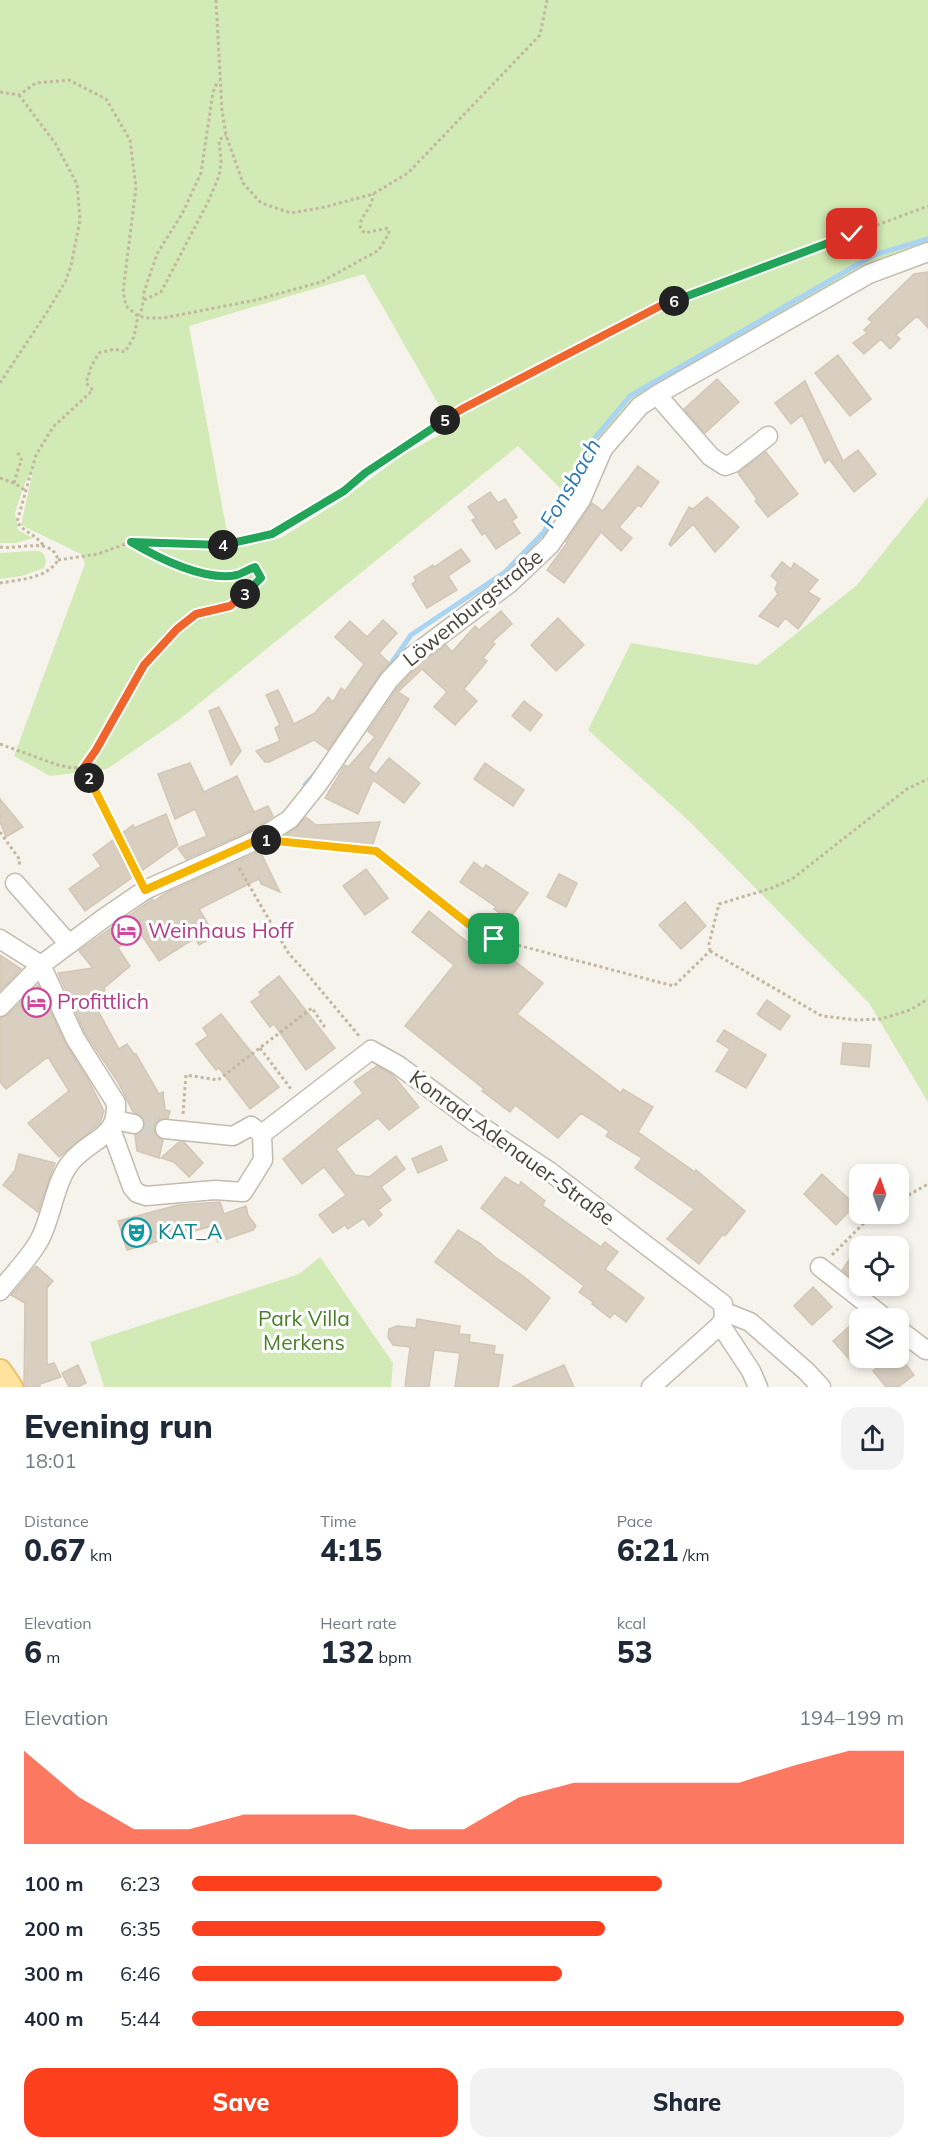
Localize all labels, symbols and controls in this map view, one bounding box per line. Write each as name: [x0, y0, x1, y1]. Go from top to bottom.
pin: [826, 208, 877, 259]
icon: check: [835, 217, 868, 250]
pin: 6: [659, 286, 689, 316]
text: 6: [669, 291, 679, 311]
pin: 5: [430, 405, 460, 435]
text: 5: [440, 410, 450, 430]
water label: Fonsbach: [533, 433, 607, 533]
pin: 4: [208, 530, 238, 560]
text: 4: [218, 535, 228, 555]
street label: Löwenburgstraße: [397, 543, 548, 672]
pin: 3: [230, 579, 260, 609]
text: 3: [240, 584, 250, 604]
pin: 2: [74, 763, 104, 793]
text: 2: [84, 768, 94, 788]
pin: 1: [251, 825, 281, 855]
text: 1: [261, 830, 271, 850]
pin: [468, 913, 519, 964]
hotel icon: Weinhaus Hoff: [111, 915, 143, 947]
place label: Weinhaus Hoff: [148, 917, 294, 943]
icon: arrive: [477, 922, 510, 955]
hotel icon: Profittlich: [20, 986, 52, 1018]
place label: Profittlich: [57, 988, 149, 1014]
street label: Konrad-Adenauer-Straße: [405, 1064, 620, 1230]
north arrow: [849, 1164, 909, 1224]
map controls: [849, 1164, 909, 1368]
theatre icon: KAT_A: [121, 1216, 153, 1248]
place label: KAT_A: [158, 1218, 223, 1244]
button: locate: [849, 1236, 909, 1296]
park label: Park Villa Merkens: [258, 1305, 350, 1355]
button: layers: [849, 1308, 909, 1368]
text: Evening run: [24, 1405, 213, 1446]
button: share: [841, 1407, 904, 1470]
text: 18:01: [24, 1448, 77, 1473]
text: Distance: [24, 1511, 89, 1531]
text: Time: [320, 1511, 357, 1531]
text: Pace: [617, 1511, 653, 1531]
text: 0.67: [24, 1531, 86, 1569]
text: 4:15: [320, 1531, 382, 1569]
text: 6:21: [617, 1531, 678, 1569]
text: km: [86, 1545, 112, 1565]
text: /km: [678, 1545, 709, 1565]
text: Elevation: [24, 1613, 92, 1633]
text: Heart rate: [320, 1613, 396, 1633]
text: kcal: [617, 1613, 646, 1633]
text: 6: [24, 1633, 42, 1671]
text: 132: [320, 1633, 374, 1671]
text: 53: [617, 1633, 653, 1671]
text: m: [42, 1647, 60, 1667]
text: bpm: [374, 1647, 412, 1667]
text: Elevation: [24, 1705, 109, 1730]
text: 194–199 m: [799, 1705, 904, 1730]
text: 100 m: [24, 1871, 83, 1896]
text: 6:23: [120, 1871, 161, 1896]
text: 200 m: [24, 1916, 83, 1941]
text: 6:35: [120, 1916, 161, 1941]
text: 300 m: [24, 1961, 83, 1986]
text: 6:46: [120, 1961, 161, 1986]
text: 400 m: [24, 2006, 83, 2031]
text: 5:44: [120, 2006, 161, 2031]
button: Save: [24, 2068, 458, 2137]
button: Share: [470, 2068, 904, 2137]

